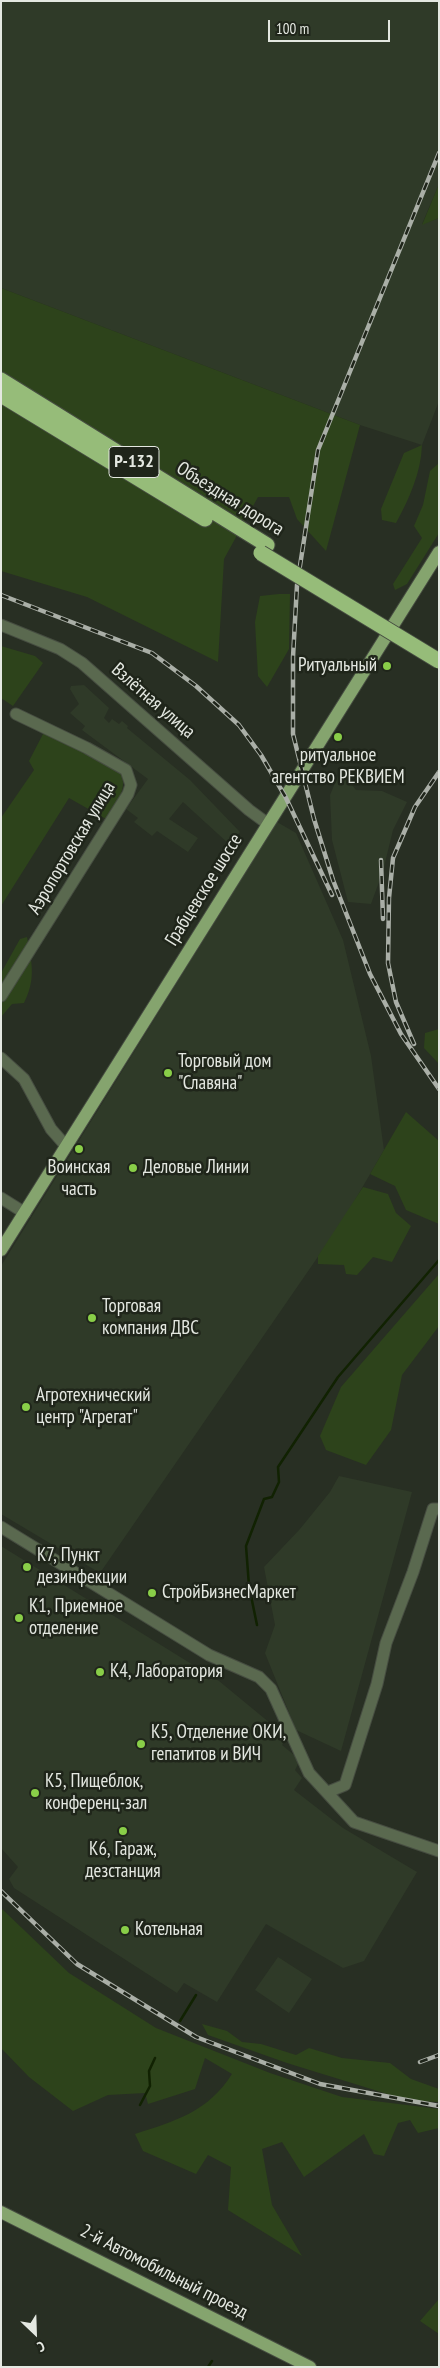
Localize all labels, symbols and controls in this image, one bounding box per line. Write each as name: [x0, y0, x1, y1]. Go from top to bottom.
scale bar: [270, 10, 392, 42]
text: 100 m: [276, 19, 309, 38]
road number: Р-132: [109, 447, 159, 478]
street label: Объездная дорога: [172, 457, 288, 541]
place label: Ритуальный: [298, 655, 377, 677]
street label: Взлётная улица: [106, 658, 200, 744]
marker: Ритуальный: [381, 660, 393, 672]
marker: ритуальное агентство РЕКВИЕМ: [332, 731, 344, 743]
place label: ритуальное агентство РЕКВИЕМ: [271, 745, 405, 789]
street label: Аэропортовская улица: [23, 778, 121, 918]
street label: Грабцевское шоссе: [161, 830, 247, 950]
place label: Торговый дом "Славяна": [178, 1051, 271, 1095]
marker: Торговый дом "Славяна": [162, 1067, 174, 1079]
marker: Воинская часть: [73, 1143, 85, 1155]
place label: Воинская часть: [48, 1157, 110, 1201]
place label: Деловые Линии: [143, 1157, 249, 1179]
marker: Деловые Линии: [127, 1162, 139, 1174]
place label: Торговая компания ДВС: [102, 1296, 199, 1340]
marker: Торговая компания ДВС: [86, 1312, 98, 1324]
place label: Агротехнический центр "Агрегат": [36, 1385, 151, 1429]
marker: Агротехнический центр "Агрегат": [20, 1401, 32, 1413]
place label: К7, Пункт дезинфекции: [37, 1545, 127, 1589]
marker: К7, Пункт дезинфекции: [21, 1561, 33, 1573]
place label: СтройБизнесМаркет: [162, 1582, 296, 1604]
marker: СтройБизнесМаркет: [146, 1587, 158, 1599]
place label: К1, Приемное отделение: [29, 1596, 123, 1640]
marker: К1, Приемное отделение: [13, 1612, 25, 1624]
place label: К4, Лаборатория: [110, 1661, 223, 1683]
marker: К4, Лаборатория: [94, 1666, 106, 1678]
place label: К5, Отделение ОКИ, гепатитов и ВИЧ: [151, 1722, 286, 1766]
marker: К5, Отделение ОКИ, гепатитов и ВИЧ: [135, 1738, 147, 1750]
place label: К5, Пищеблок, конференц-зал: [45, 1771, 147, 1815]
marker: К5, Пищеблок, конференц-зал: [29, 1787, 41, 1799]
marker: К6, Гараж, дезстанция: [117, 1825, 129, 1837]
place label: К6, Гараж, дезстанция: [85, 1839, 161, 1883]
place label: Котельная: [135, 1919, 203, 1941]
marker: Котельная: [119, 1924, 131, 1936]
street label: 2-й Автомобильный проезд: [76, 2220, 252, 2324]
north arrow: [10, 2308, 60, 2358]
text: С: [35, 2337, 48, 2356]

